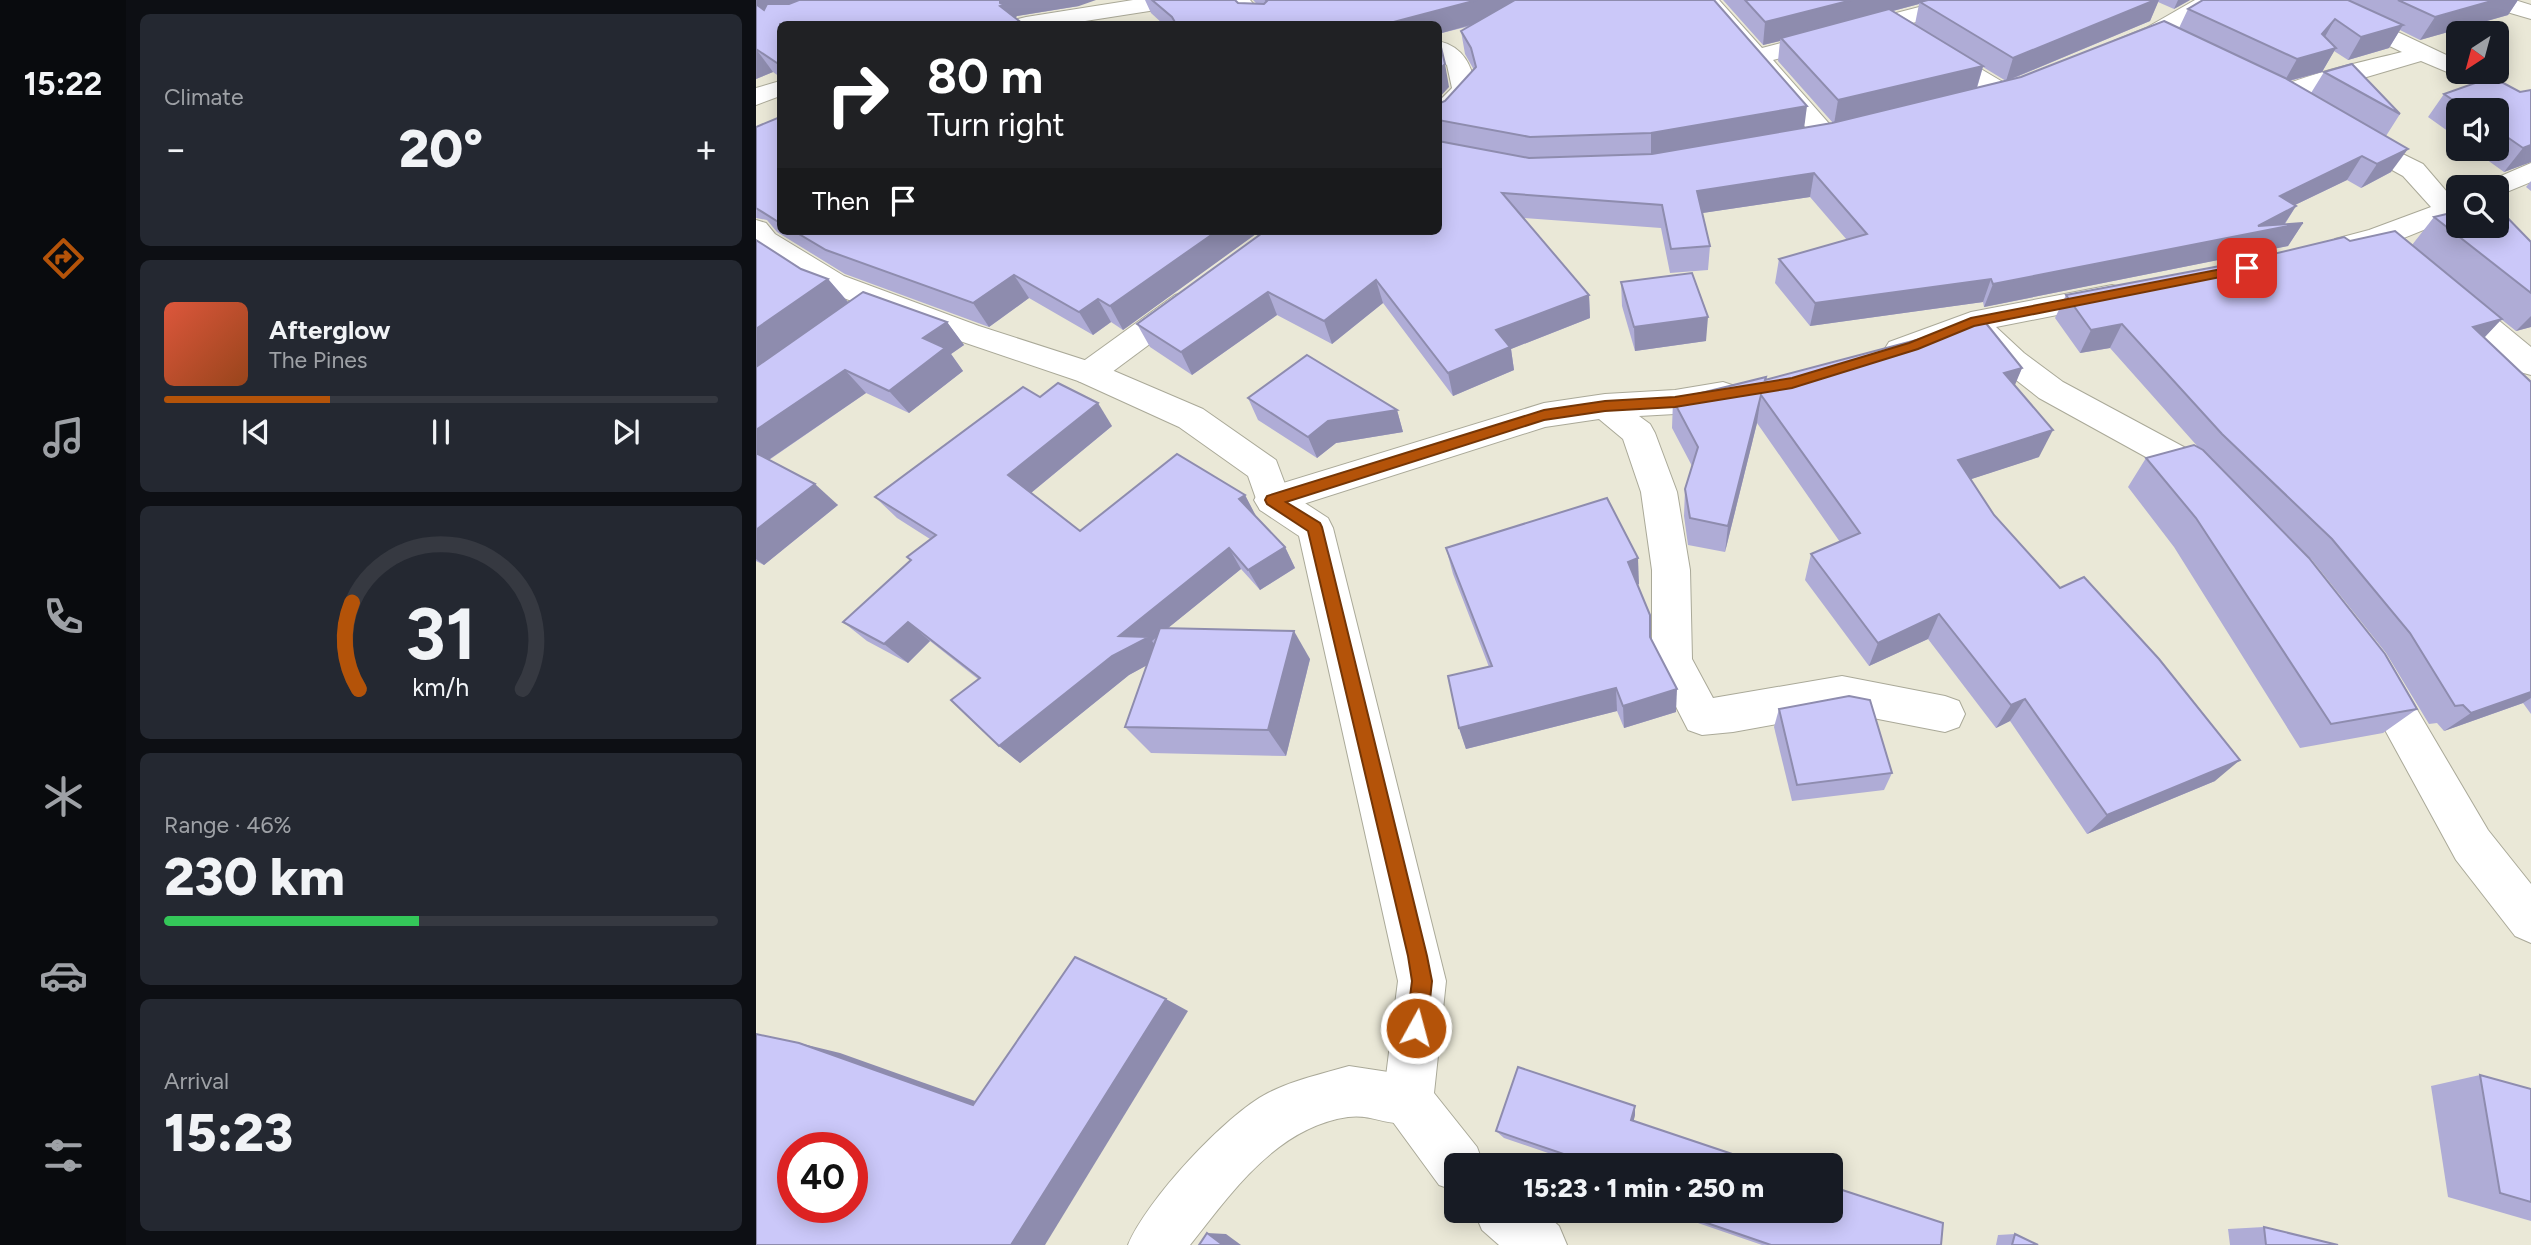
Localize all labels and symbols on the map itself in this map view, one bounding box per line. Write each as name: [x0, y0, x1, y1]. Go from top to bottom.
north arrow: [2446, 21, 2510, 84]
pin: [2217, 238, 2277, 298]
position arrow: [1379, 991, 1453, 1065]
speed limit sign: 40: [777, 1132, 868, 1223]

